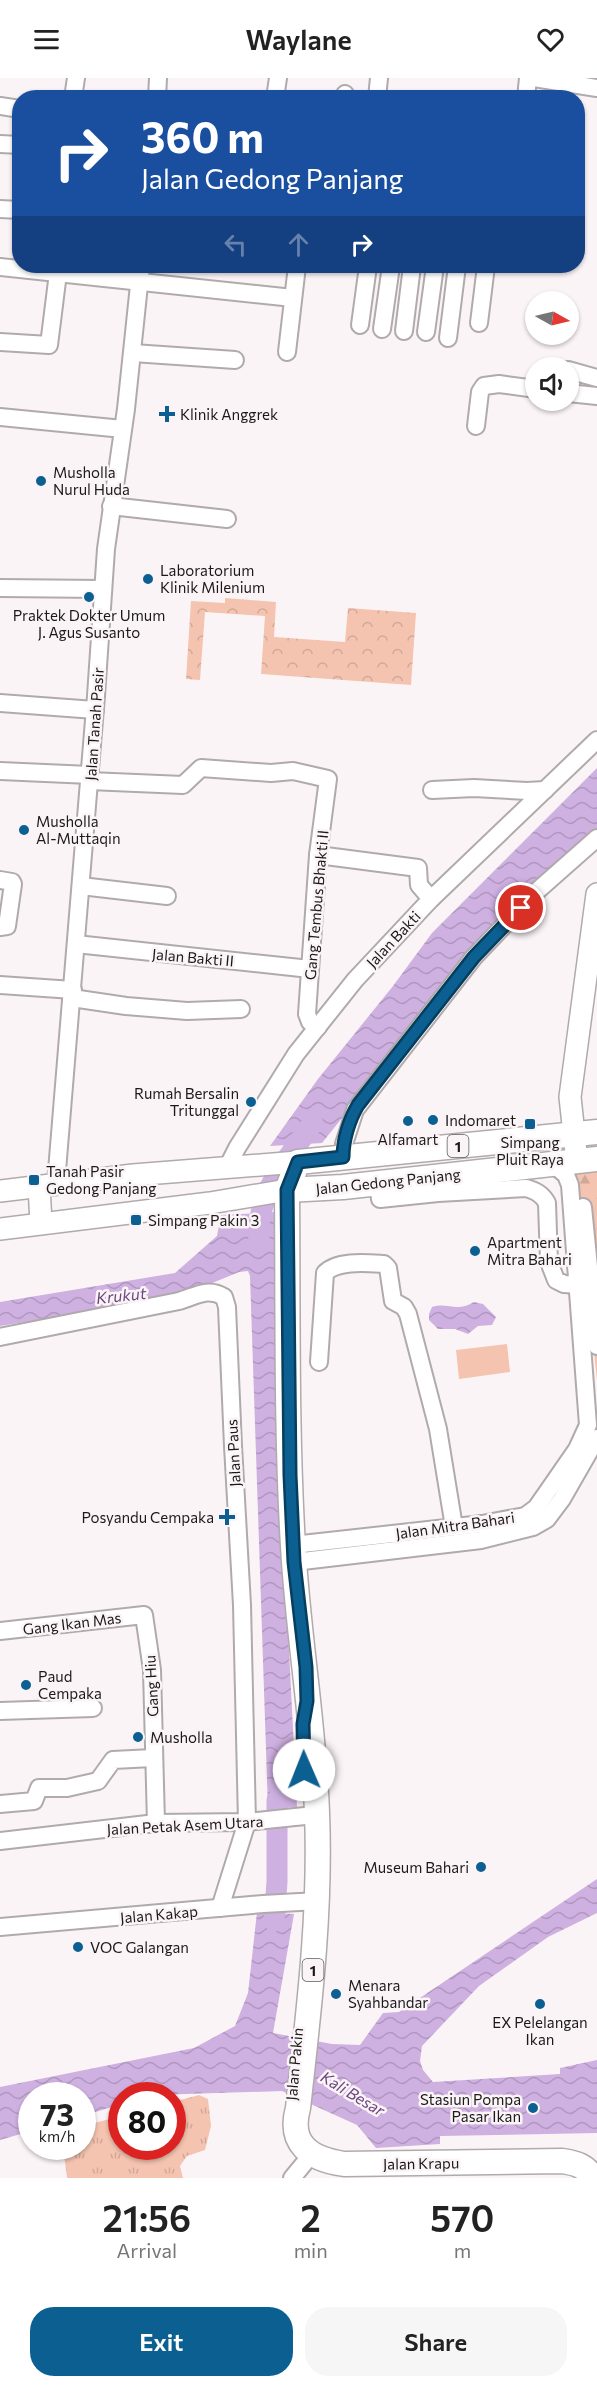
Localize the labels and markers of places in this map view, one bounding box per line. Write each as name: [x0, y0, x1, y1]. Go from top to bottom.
marker: Klinik Anggrek: [158, 405, 176, 423]
place label: Klinik Anggrek: [180, 405, 278, 423]
place label: Musholla Nurul Huda: [53, 463, 130, 498]
marker: Musholla Nurul Huda: [34, 474, 48, 488]
place label: Laboratorium Klinik Milenium: [160, 561, 265, 596]
marker: Laboratorium Klinik Milenium: [141, 572, 155, 586]
marker: Praktek Dokter Umum J. Agus Susanto: [82, 590, 96, 604]
place label: Praktek Dokter Umum J. Agus Susanto: [13, 606, 165, 641]
place label: Musholla Al-Muttaqin: [36, 812, 121, 847]
marker: Musholla Al-Muttaqin: [17, 823, 31, 837]
pin: [495, 882, 546, 933]
place label: Rumah Bersalin Tritunggal: [134, 1084, 239, 1119]
marker: Rumah Bersalin Tritunggal: [244, 1095, 258, 1109]
place label: Indomaret: [445, 1111, 516, 1129]
marker: Indomaret: [426, 1113, 440, 1127]
marker: Alfamart: [401, 1114, 415, 1128]
marker: Simpang Pluit Raya: [523, 1117, 537, 1131]
place label: Alfamart: [378, 1130, 438, 1148]
place label: Simpang Pluit Raya: [496, 1133, 564, 1168]
place label: Tanah Pasir Gedong Panjang: [46, 1162, 156, 1197]
marker: Tanah Pasir Gedong Panjang: [27, 1173, 41, 1187]
place label: Simpang Pakin 3: [148, 1211, 259, 1229]
marker: Simpang Pakin 3: [129, 1213, 143, 1227]
place label: Apartment Mitra Bahari: [487, 1233, 572, 1268]
marker: Apartment Mitra Bahari: [468, 1244, 482, 1258]
place label: Posyandu Cempaka: [81, 1508, 214, 1526]
marker: Posyandu Cempaka: [218, 1508, 236, 1526]
place label: Paud Cempaka: [38, 1667, 102, 1702]
marker: Paud Cempaka: [19, 1678, 33, 1692]
place label: Musholla: [150, 1728, 213, 1746]
marker: Musholla: [131, 1730, 145, 1744]
place label: Museum Bahari: [363, 1858, 469, 1876]
marker: Museum Bahari: [474, 1860, 488, 1874]
place label: VOC Galangan: [90, 1938, 189, 1956]
marker: VOC Galangan: [71, 1940, 85, 1954]
place label: Menara Syahbandar: [348, 1976, 428, 2011]
marker: Menara Syahbandar: [329, 1987, 343, 2001]
marker: EX Pelelangan Ikan: [533, 1997, 547, 2011]
place label: EX Pelelangan Ikan: [492, 2013, 588, 2048]
place label: Stasiun Pompa Pasar Ikan: [420, 2090, 521, 2125]
marker: Stasiun Pompa Pasar Ikan: [526, 2101, 540, 2115]

